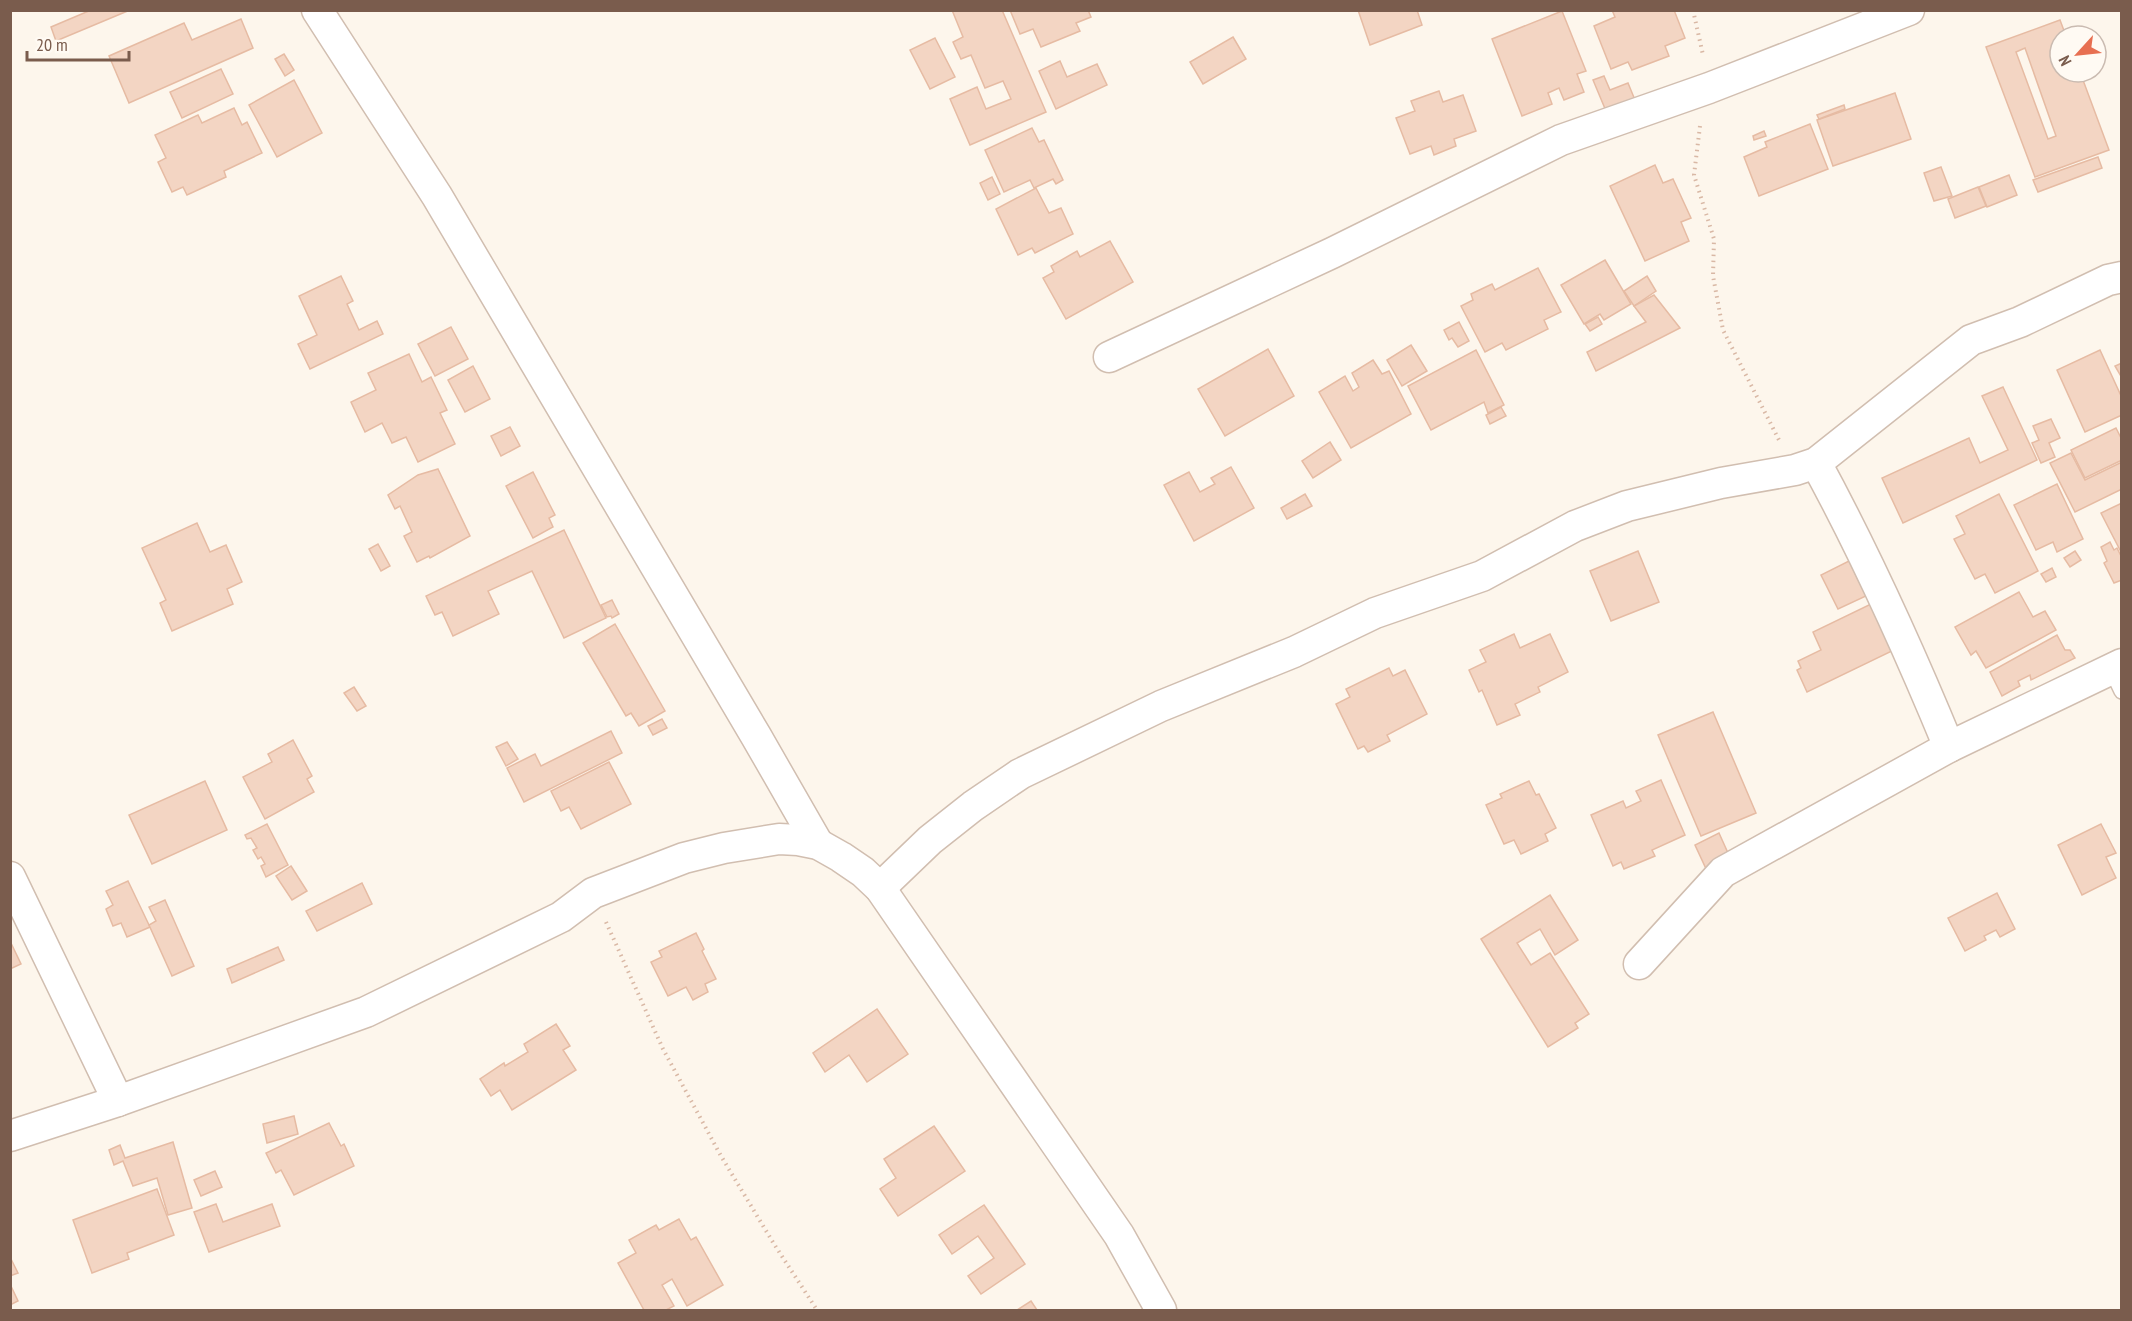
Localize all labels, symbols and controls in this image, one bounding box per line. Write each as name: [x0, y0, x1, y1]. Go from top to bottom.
scale bar: [27, 24, 129, 62]
north arrow: [2048, 24, 2108, 84]
text: 20 m: [36, 33, 68, 56]
text: N: [2054, 52, 2076, 69]

